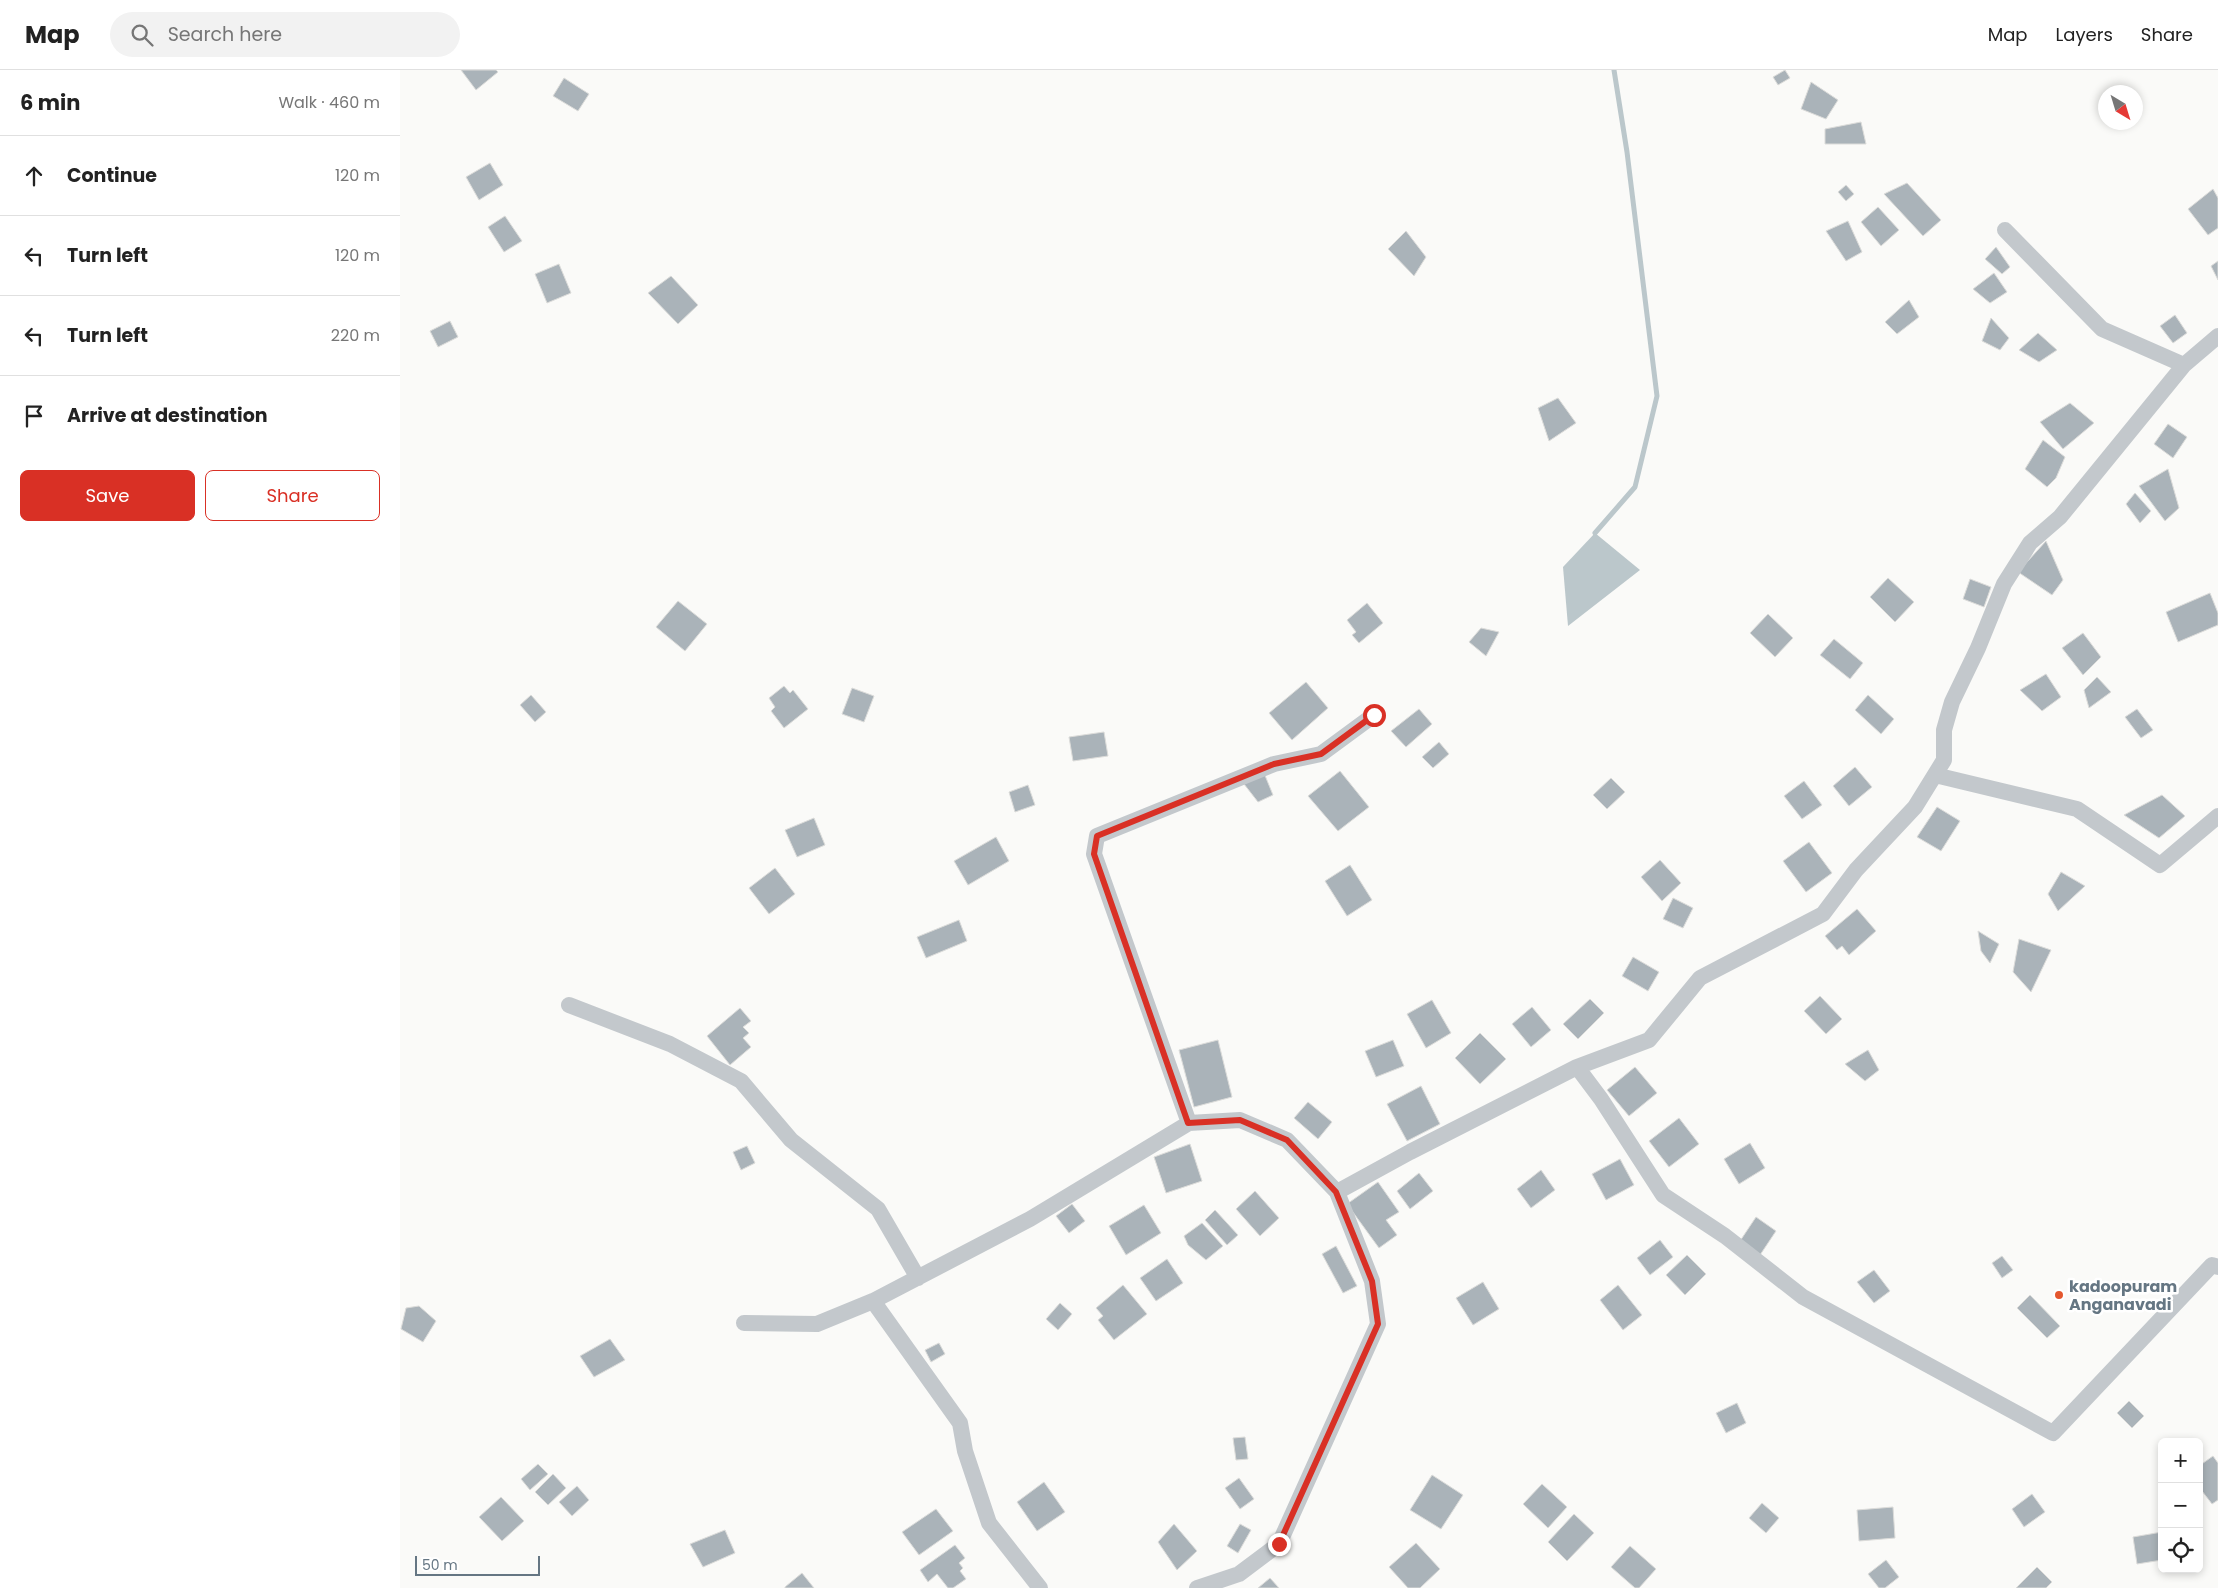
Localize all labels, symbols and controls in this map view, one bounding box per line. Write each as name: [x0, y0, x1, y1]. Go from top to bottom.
search box: [110, 12, 460, 57]
text: Map: [25, 18, 80, 51]
icon: search: [128, 21, 156, 49]
text: Search here: [168, 21, 282, 48]
text: Map: [1988, 22, 2028, 47]
text: Layers: [2056, 22, 2113, 47]
text: Share: [2141, 22, 2193, 47]
north arrow: [2098, 85, 2143, 130]
text: 6 min: [20, 88, 80, 117]
text: Walk · 460 m: [278, 91, 380, 114]
icon: ahead: [20, 162, 48, 190]
text: Continue: [67, 162, 157, 189]
text: 120 m: [335, 164, 380, 187]
icon: left: [20, 242, 48, 270]
text: Turn left: [67, 242, 148, 269]
text: 120 m: [335, 244, 380, 267]
icon: left: [20, 322, 48, 350]
text: Turn left: [67, 322, 148, 349]
text: 220 m: [331, 324, 380, 347]
icon: arrive: [20, 402, 48, 430]
text: Arrive at destination: [67, 402, 268, 429]
button: Save: [20, 470, 195, 521]
button: Share: [205, 470, 380, 521]
route start: [1363, 704, 1386, 727]
place label: kadoopuram Anganavadi: [2069, 1275, 2177, 1316]
marker: kadoopuram Anganavadi: [2053, 1289, 2065, 1301]
map controls: [2158, 1438, 2203, 1573]
button: +: [2158, 1438, 2203, 1483]
button: −: [2158, 1483, 2203, 1528]
button: locate: [2158, 1528, 2203, 1573]
route end: [1268, 1533, 1291, 1556]
scale bar: [415, 1553, 540, 1576]
text: 50 m: [422, 1555, 458, 1575]

